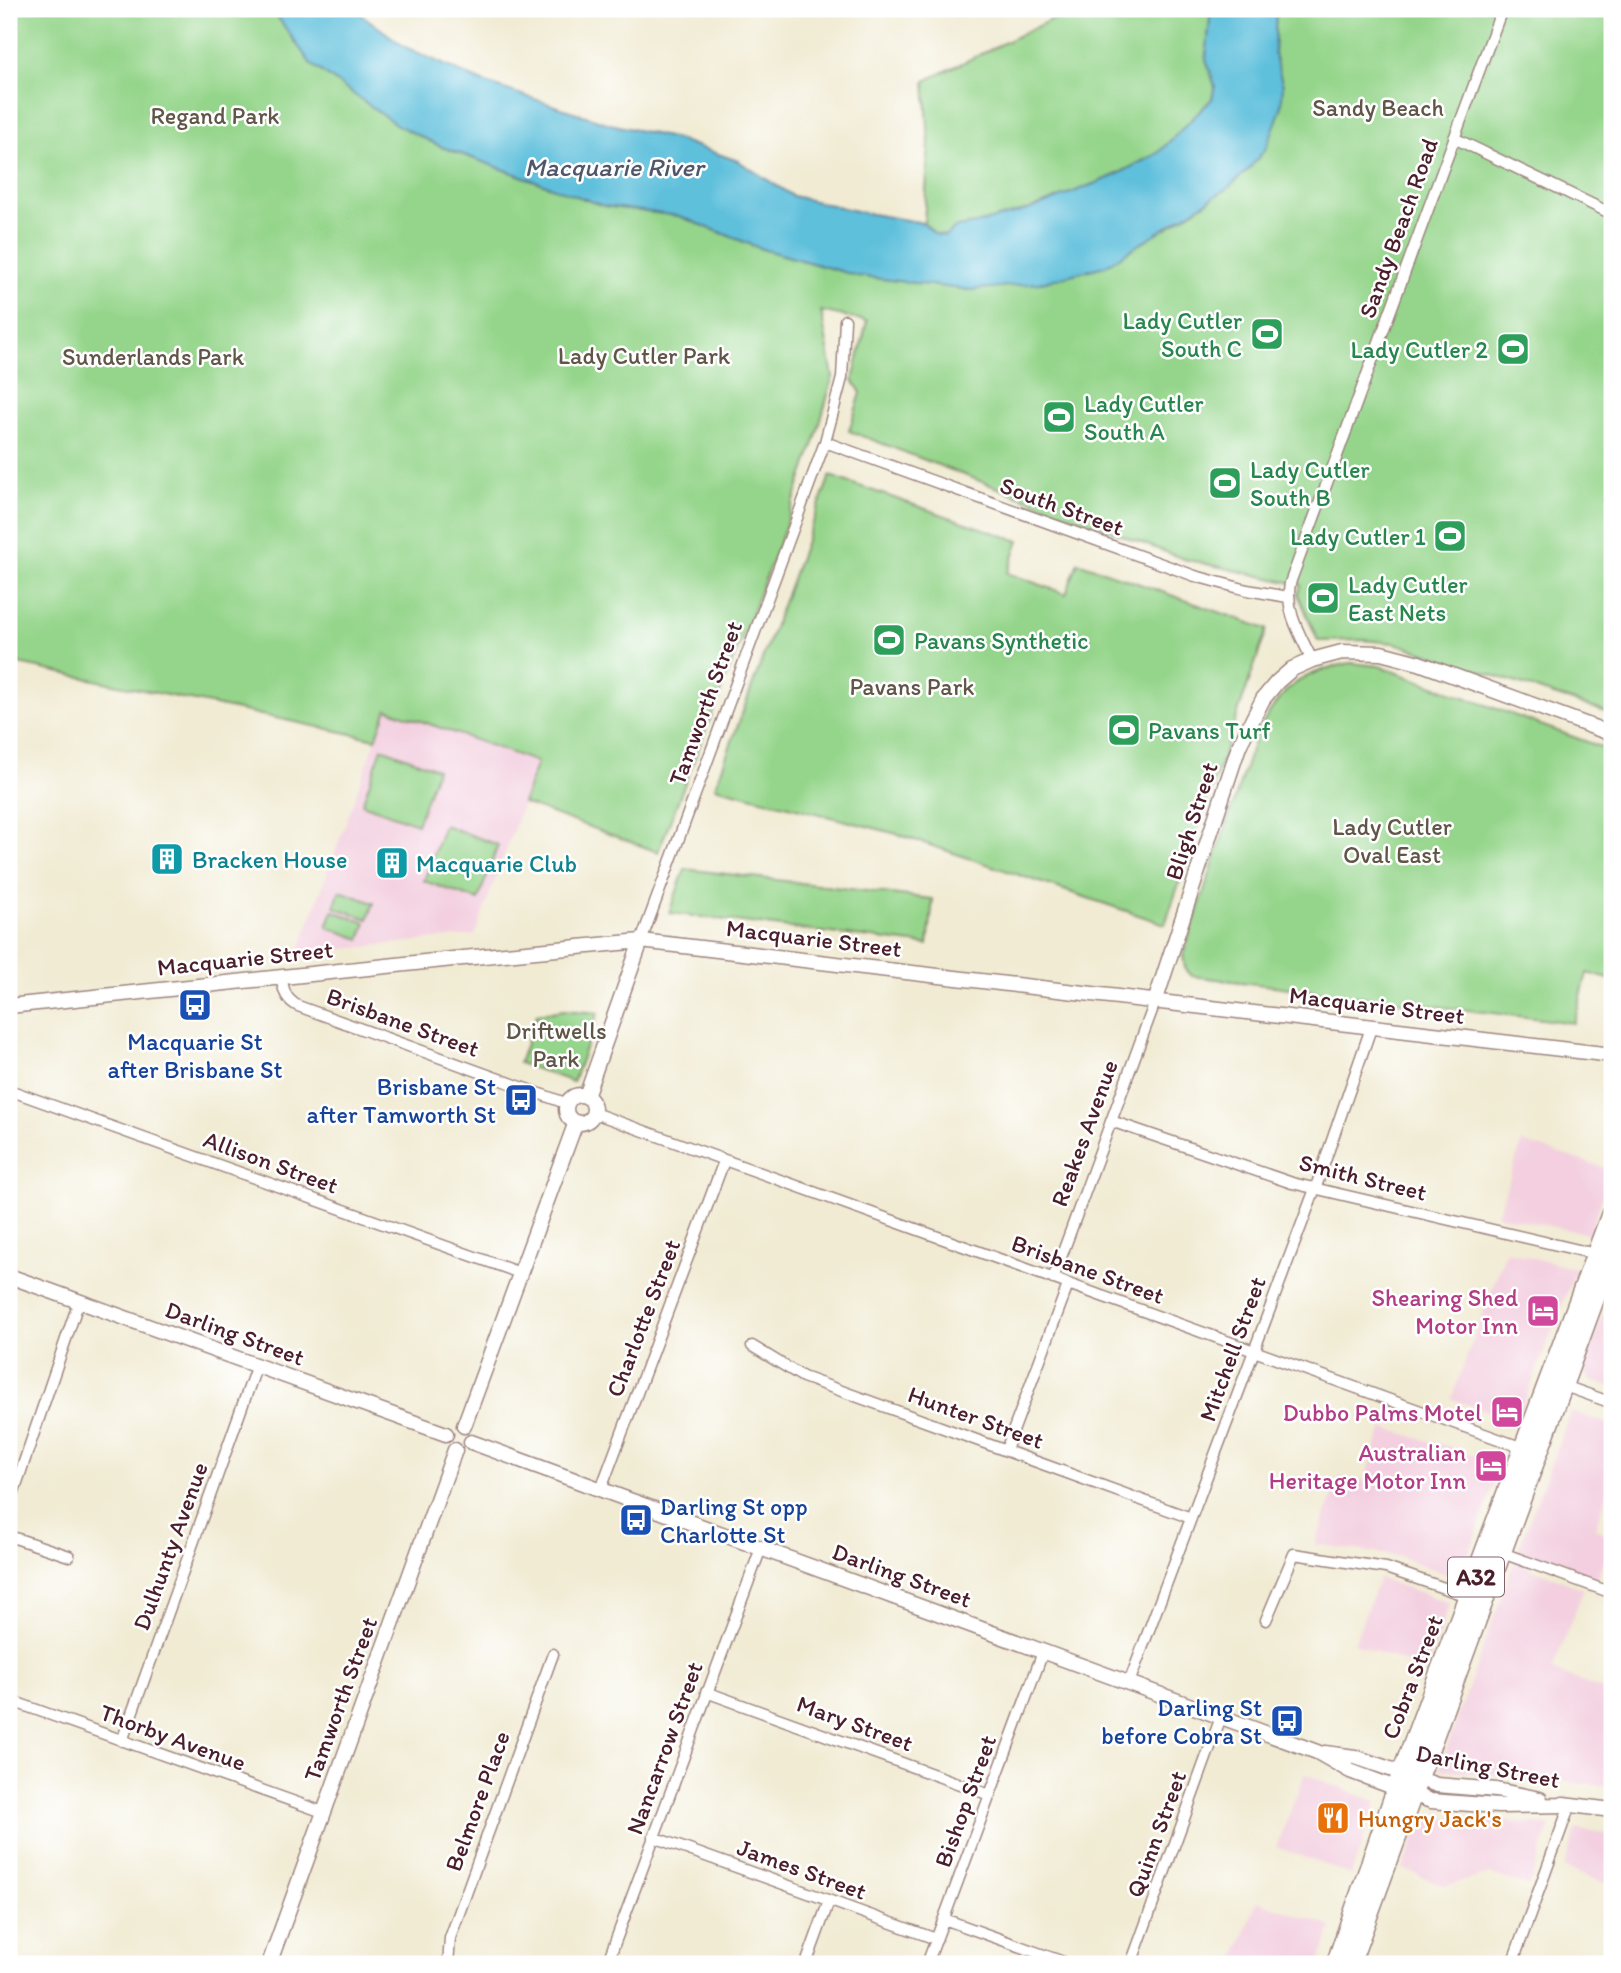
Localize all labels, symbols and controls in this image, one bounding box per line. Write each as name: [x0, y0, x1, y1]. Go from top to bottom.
park label: Sandy Beach: [1312, 93, 1444, 122]
park label: Regand Park: [150, 101, 280, 130]
street label: Sandy Beach Road: [1352, 134, 1444, 322]
water label: Macquarie River: [525, 151, 707, 183]
place label: Lady Cutler South C: [1123, 306, 1242, 363]
sports icon: Lady Cutler South C: [1248, 315, 1286, 353]
sports icon: Lady Cutler 2: [1494, 330, 1532, 368]
place label: Lady Cutler 2: [1350, 335, 1488, 364]
park label: Lady Cutler Park: [558, 341, 731, 370]
park label: Sunderlands Park: [62, 342, 245, 371]
place label: Lady Cutler South A: [1084, 389, 1204, 446]
sports icon: Lady Cutler South A: [1040, 398, 1078, 436]
place label: Lady Cutler South B: [1250, 455, 1370, 512]
sports icon: Lady Cutler South B: [1206, 464, 1244, 502]
street label: South Street: [996, 470, 1128, 542]
sports icon: Lady Cutler 1: [1431, 517, 1469, 555]
place label: Lady Cutler 1: [1290, 522, 1426, 551]
place label: Lady Cutler East Nets: [1348, 570, 1468, 627]
sports icon: Lady Cutler East Nets: [1304, 579, 1342, 617]
street label: Tamworth Street: [662, 617, 748, 789]
sports icon: Pavans Synthetic: [870, 621, 908, 659]
place label: Pavans Synthetic: [914, 626, 1088, 655]
park label: Pavans Park: [849, 672, 975, 701]
sports icon: Pavans Turf: [1105, 711, 1143, 749]
place label: Pavans Turf: [1148, 716, 1271, 745]
street label: Bligh Street: [1158, 758, 1224, 884]
park label: Lady Cutler Oval East: [1332, 812, 1452, 869]
building icon: Bracken House: [148, 840, 186, 878]
building icon: Macquarie Club: [373, 844, 411, 882]
place label: Bracken House: [192, 845, 347, 874]
place label: Macquarie Club: [416, 849, 577, 878]
street label: Macquarie Street: [725, 913, 903, 963]
street label: Macquarie Street: [156, 934, 334, 982]
street label: Macquarie Street: [1288, 980, 1466, 1030]
street label: Brisbane Street: [323, 981, 483, 1063]
bus stop icon: Macquarie St after Brisbane St: [176, 986, 214, 1024]
park label: Driftwells Park: [505, 1016, 607, 1073]
place label: Macquarie St after Brisbane St: [107, 1027, 283, 1084]
street label: Reakes Avenue: [1044, 1056, 1124, 1210]
place label: Brisbane St after Tamworth St: [306, 1072, 496, 1129]
bus stop icon: Brisbane St after Tamworth St: [502, 1081, 540, 1119]
street label: Allison Street: [200, 1124, 342, 1200]
street label: Smith Street: [1296, 1147, 1430, 1207]
street label: Brisbane Street: [1008, 1228, 1168, 1310]
street label: Charlotte Street: [600, 1235, 686, 1401]
street label: Mitchell Street: [1192, 1273, 1272, 1425]
place label: Shearing Shed Motor Inn: [1372, 1283, 1518, 1340]
hotel icon: Shearing Shed Motor Inn: [1524, 1292, 1562, 1330]
street label: Darling Street: [161, 1294, 309, 1372]
street label: Hunter Street: [904, 1379, 1048, 1455]
hotel icon: Dubbo Palms Motel: [1488, 1393, 1526, 1431]
place label: Dubbo Palms Motel: [1283, 1398, 1482, 1427]
place label: Australian Heritage Motor Inn: [1269, 1438, 1466, 1495]
hotel icon: Australian Heritage Motor Inn: [1472, 1447, 1510, 1485]
street label: Dulhunty Avenue: [126, 1458, 214, 1634]
place label: Darling St opp Charlotte St: [660, 1492, 808, 1549]
bus stop icon: Darling St opp Charlotte St: [617, 1501, 655, 1539]
street label: Darling Street: [828, 1536, 976, 1614]
road number: A32: [1448, 1558, 1504, 1596]
street label: Cobra Street: [1375, 1611, 1449, 1743]
street label: Tamworth Street: [297, 1613, 383, 1785]
street label: Nancarrow Street: [619, 1658, 709, 1838]
street label: Mary Street: [793, 1689, 917, 1757]
place label: Darling St before Cobra St: [1101, 1693, 1262, 1750]
street label: Thorby Avenue: [96, 1697, 250, 1777]
bus stop icon: Darling St before Cobra St: [1268, 1702, 1306, 1740]
street label: Belmore Place: [438, 1727, 516, 1875]
street label: Bishop Street: [928, 1731, 1002, 1871]
street label: Darling Street: [1414, 1738, 1562, 1794]
street label: Quinn Street: [1120, 1767, 1192, 1901]
restaurant icon: Hungry Jack's: [1314, 1799, 1352, 1837]
place label: Hungry Jack's: [1358, 1804, 1502, 1833]
street label: James Street: [733, 1832, 871, 1906]

